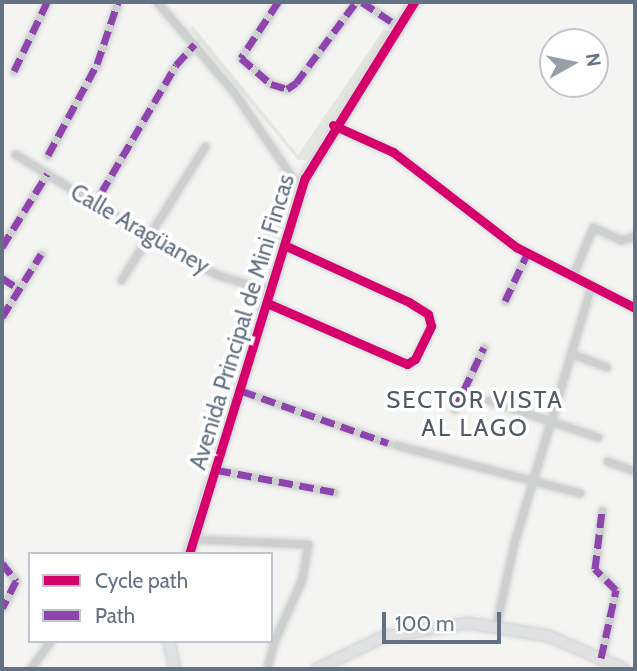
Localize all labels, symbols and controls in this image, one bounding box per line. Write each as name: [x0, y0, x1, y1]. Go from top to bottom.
north arrow: [539, 28, 609, 98]
text: N: [581, 52, 606, 68]
street label: Avenida Principal de Mini Fincas: [184, 171, 300, 473]
street label: Calle Aragüaney: [66, 178, 214, 280]
district label: SECTOR VISTA AL LAGO: [388, 386, 562, 442]
legend: [28, 552, 273, 643]
text: Cycle path: [95, 568, 188, 593]
scale bar: [385, 598, 504, 642]
text: Path: [95, 603, 135, 628]
text: 100 m: [395, 611, 454, 636]

